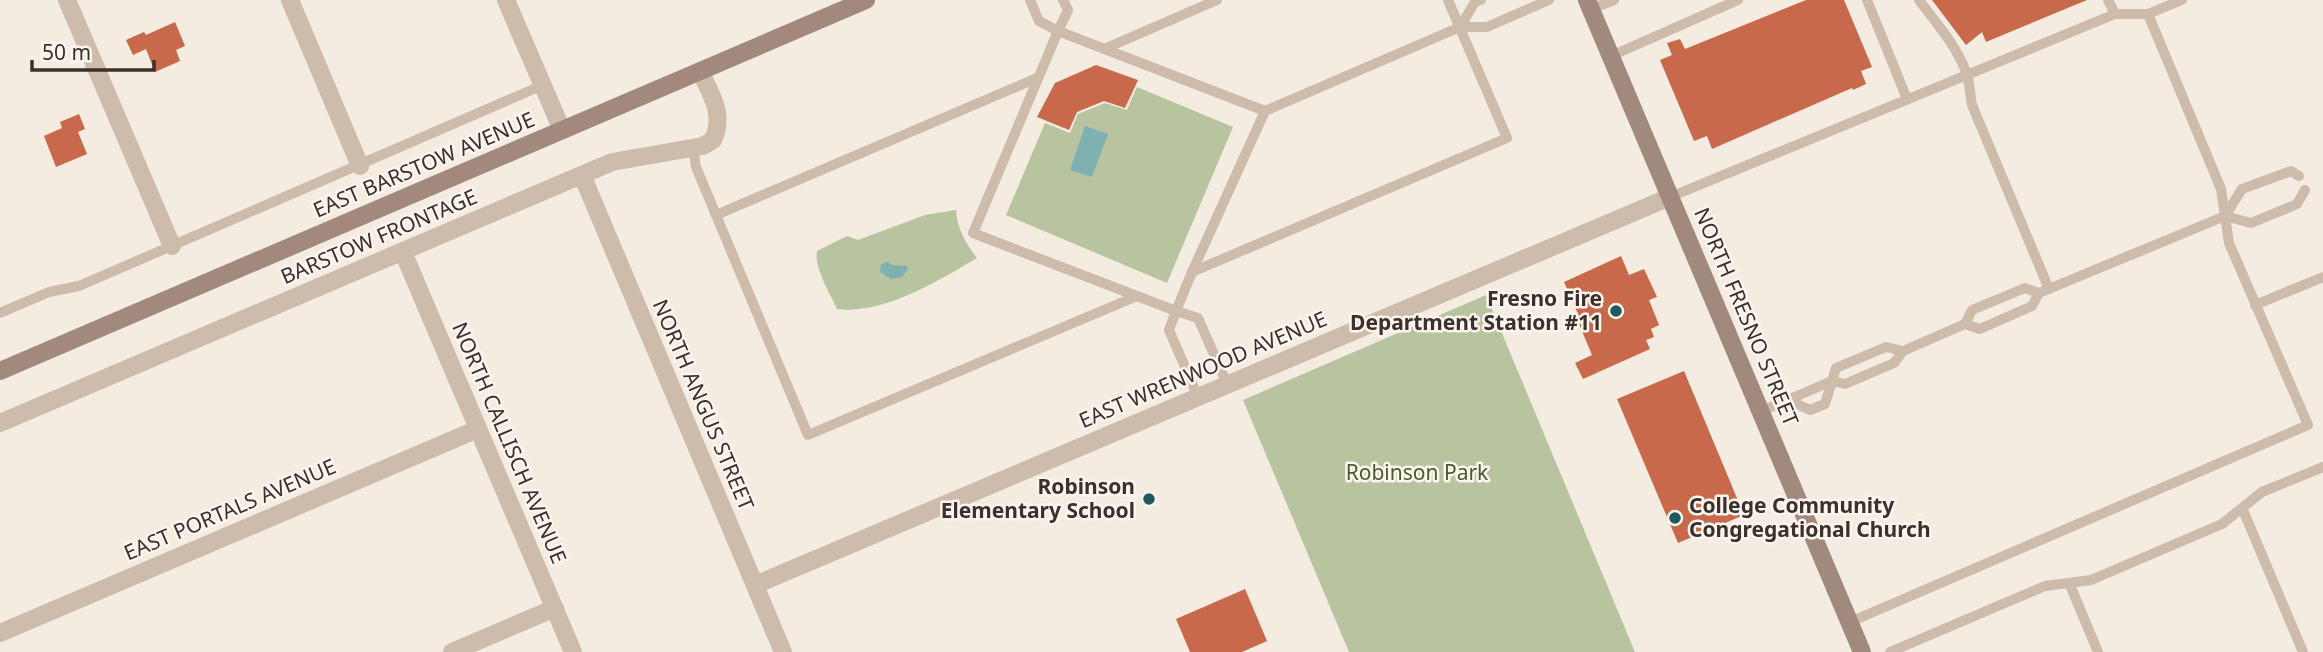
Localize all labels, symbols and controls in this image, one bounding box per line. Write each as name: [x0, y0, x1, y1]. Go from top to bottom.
scale bar: [32, 28, 154, 72]
text: 50 m: [42, 38, 91, 66]
street label: EAST BARSTOW AVENUE: [309, 105, 538, 223]
street label: BARSTOW FRONTAGE: [276, 182, 481, 290]
street label: NORTH FRESNO STREET: [1688, 203, 1806, 430]
place label: Fresno Fire Department Station #11: [1350, 284, 1602, 336]
street label: NORTH ANGUS STREET: [647, 295, 761, 515]
marker: Fresno Fire Department Station #11: [1608, 303, 1624, 319]
street label: EAST WRENWOOD AVENUE: [1074, 304, 1331, 434]
street label: NORTH CALLISCH AVENUE: [446, 318, 574, 568]
street label: EAST PORTALS AVENUE: [119, 452, 340, 566]
park label: Robinson Park: [1346, 458, 1489, 486]
place label: Robinson Elementary School: [941, 472, 1135, 524]
marker: Robinson Elementary School: [1141, 491, 1157, 507]
place label: College Community Congregational Church: [1689, 491, 1931, 543]
marker: College Community Congregational Church: [1667, 510, 1683, 526]

